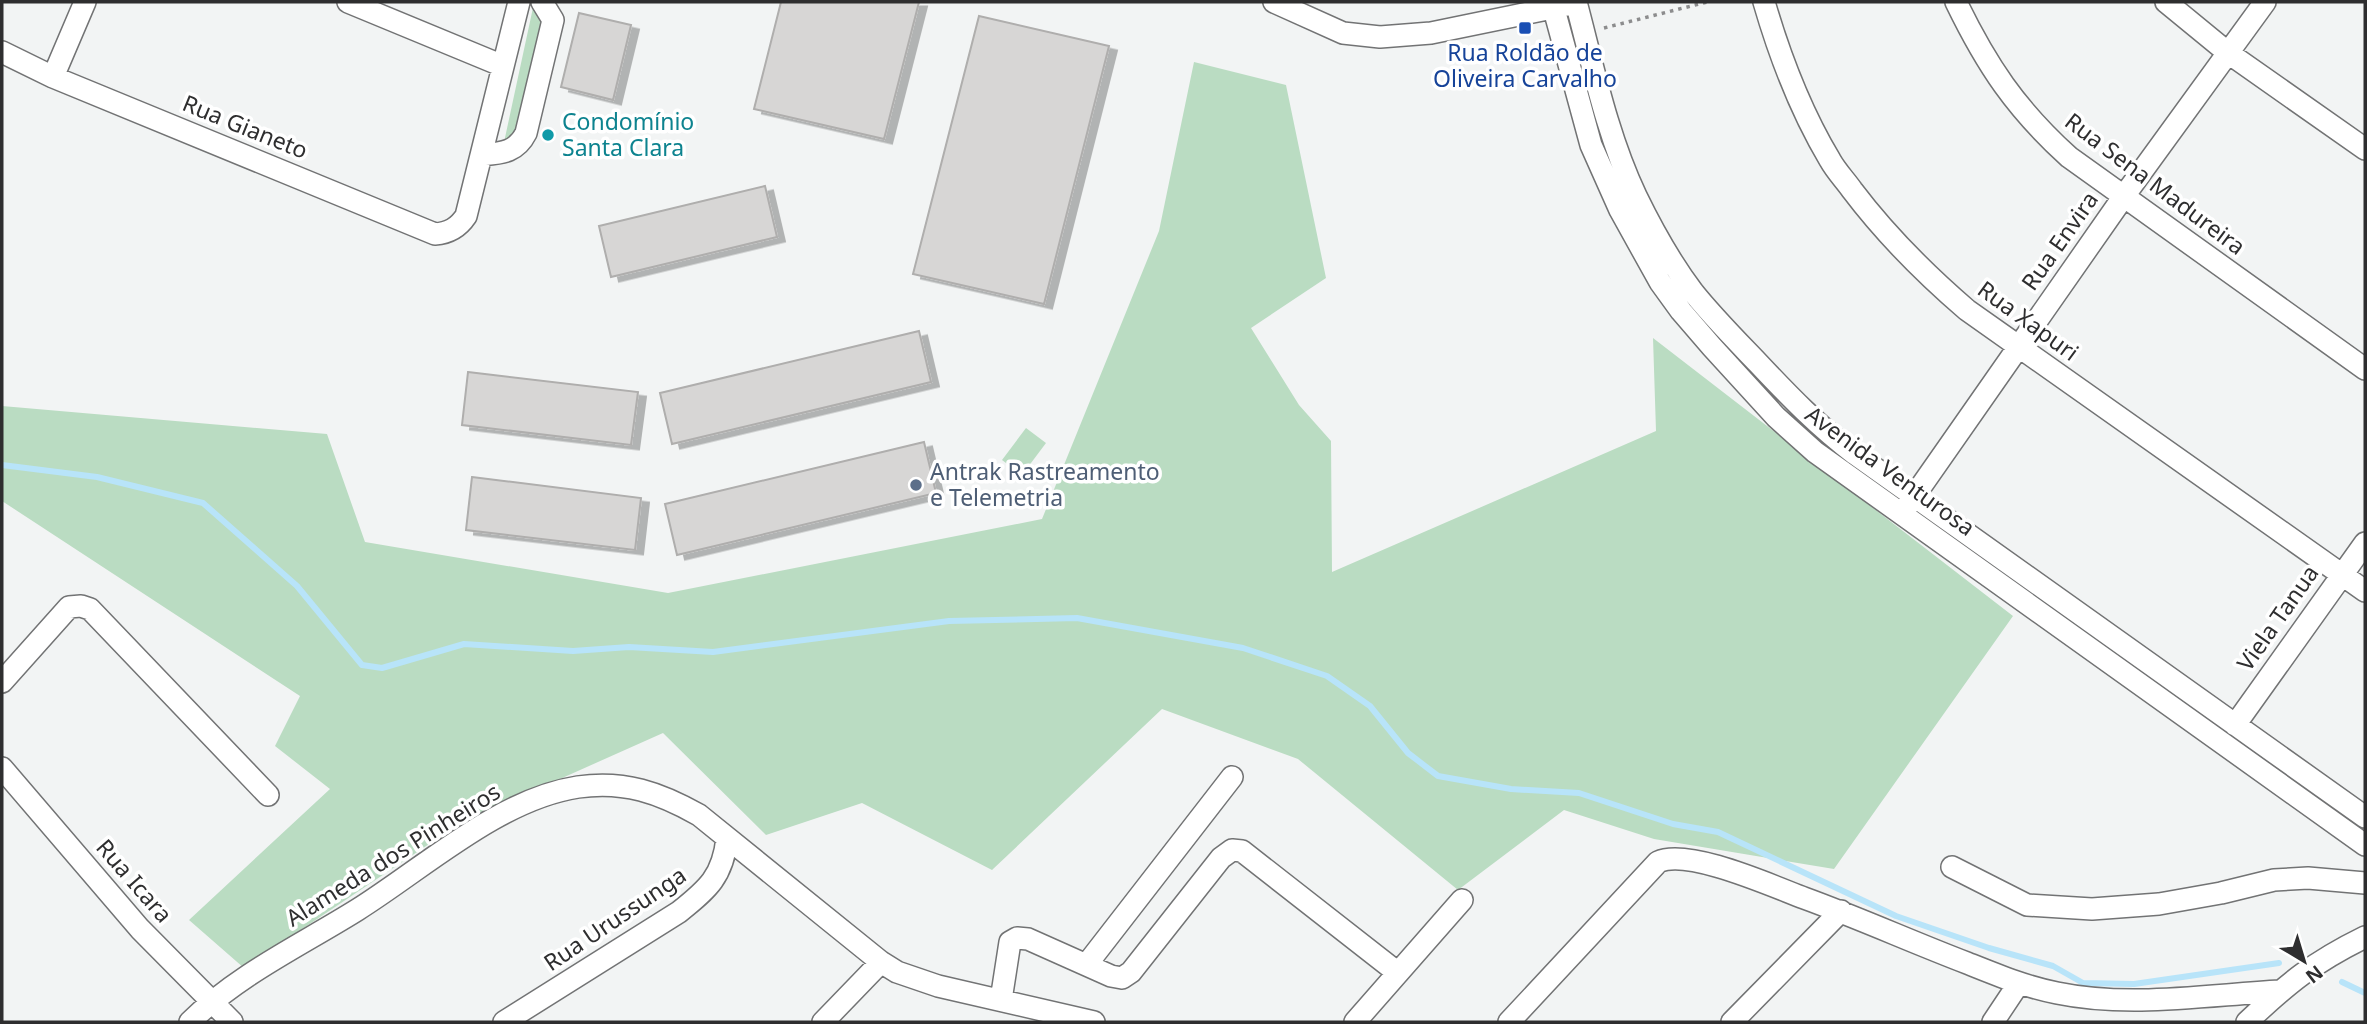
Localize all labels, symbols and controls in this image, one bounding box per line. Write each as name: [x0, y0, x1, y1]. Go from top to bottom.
marker: Rua Roldão de Oliveira Carvalho: [1517, 20, 1533, 36]
place label: Rua Roldão de Oliveira Carvalho: [1433, 36, 1617, 94]
street label: Rua Gianeto: [178, 86, 313, 166]
place label: Condomínio Santa Clara: [562, 105, 694, 163]
street label: Rua Sena Madureira: [2059, 105, 2252, 262]
marker: Condomínio Santa Clara: [540, 127, 556, 143]
street label: Rua Envira: [2013, 185, 2105, 296]
street label: Rua Xapuri: [1972, 273, 2086, 368]
street label: Avenida Venturosa: [1799, 398, 1982, 543]
place label: Antrak Rastreamento e Telemetria: [930, 455, 1160, 513]
marker: Antrak Rastreamento e Telemetria: [908, 477, 924, 493]
street label: Viela Tanua: [2229, 558, 2325, 677]
street label: Alameda dos Pinheiros: [279, 775, 506, 933]
street label: Rua Icara: [90, 832, 180, 929]
street label: Rua Urussunga: [537, 859, 692, 978]
north arrow: [2269, 926, 2339, 996]
text: N: [2300, 959, 2329, 989]

